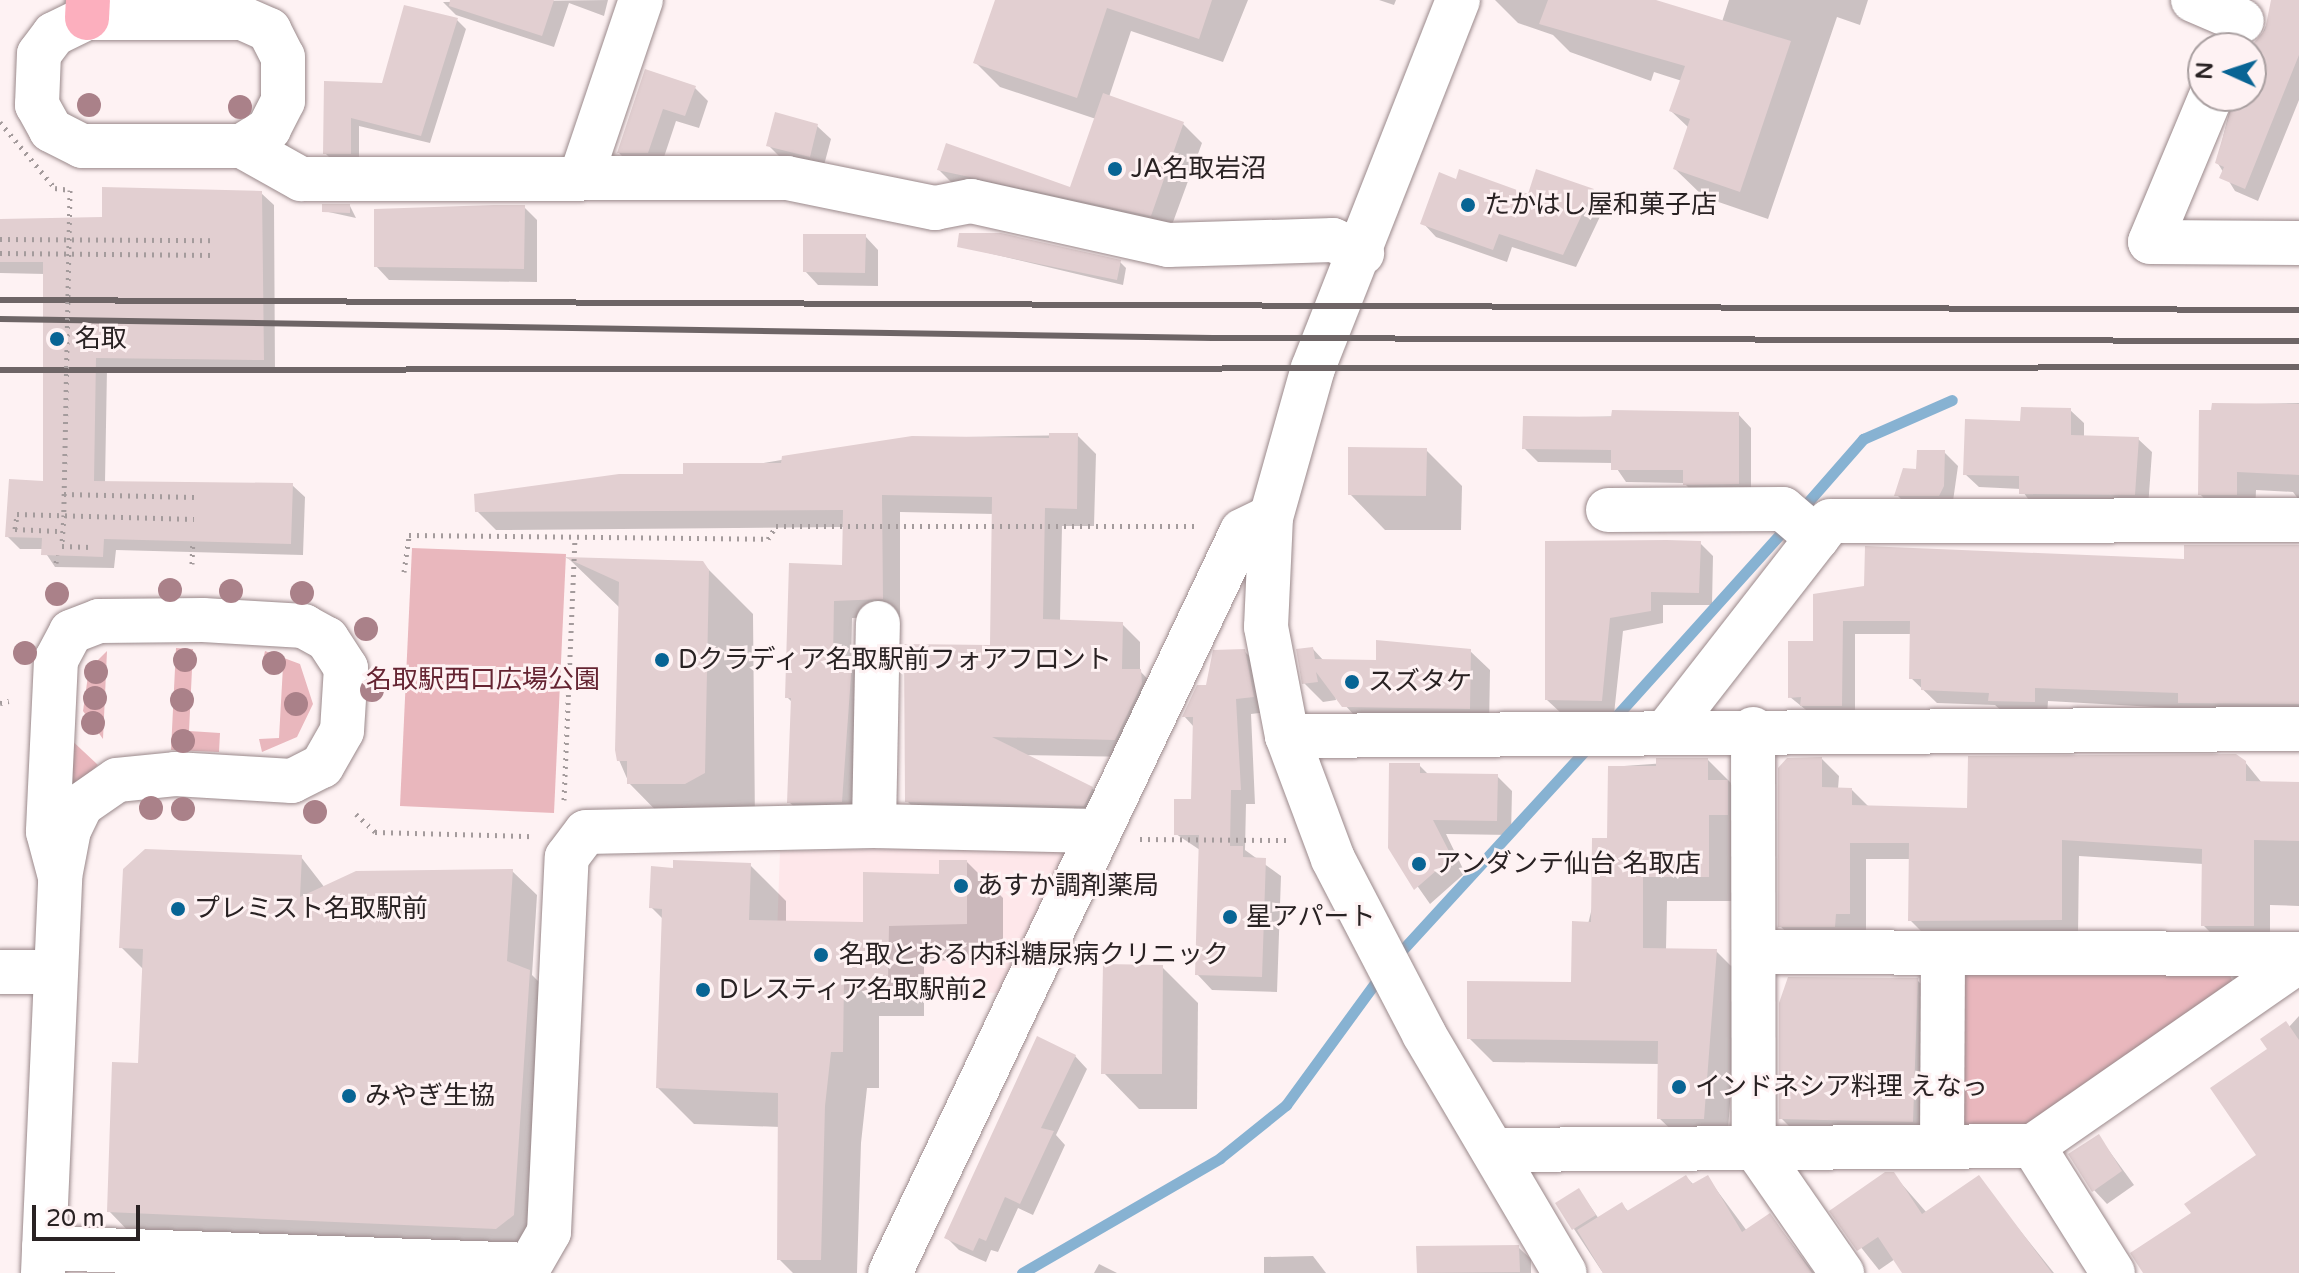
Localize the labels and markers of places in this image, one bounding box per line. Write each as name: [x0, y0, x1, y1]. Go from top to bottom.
place label: JA名取岩沼: [1131, 153, 1267, 185]
marker: JA名取岩沼: [1106, 160, 1124, 178]
place label: たかはし屋和菓子店: [1484, 189, 1718, 221]
marker: たかはし屋和菓子店: [1459, 196, 1477, 214]
place label: 名取: [75, 323, 127, 355]
marker: 名取: [46, 328, 68, 350]
place label: Dクラディア名取駅前フォアフロント: [678, 644, 1114, 676]
marker: Dクラディア名取駅前フォアフロント: [653, 651, 671, 669]
place label: スズタケ: [1368, 666, 1472, 698]
marker: スズタケ: [1343, 673, 1361, 691]
place label: アンダンテ仙台 名取店: [1435, 848, 1702, 880]
marker: アンダンテ仙台 名取店: [1410, 855, 1428, 873]
place label: あすか調剤薬局: [977, 870, 1159, 902]
marker: あすか調剤薬局: [952, 877, 970, 895]
place label: プレミスト名取駅前: [194, 893, 428, 925]
marker: プレミスト名取駅前: [169, 900, 187, 918]
place label: 星アパート: [1246, 901, 1376, 933]
marker: 星アパート: [1221, 908, 1239, 926]
place label: 名取とおる内科糖尿病クリニック: [839, 939, 1229, 971]
marker: 名取とおる内科糖尿病クリニック: [810, 944, 832, 966]
place label: Dレスティア名取駅前2: [719, 974, 989, 1006]
marker: Dレスティア名取駅前2: [694, 981, 712, 999]
place label: インドネシア料理 えなっ: [1695, 1071, 1988, 1103]
marker: インドネシア料理 えなっ: [1670, 1078, 1688, 1096]
place label: みやぎ生協: [365, 1080, 495, 1112]
marker: みやぎ生協: [340, 1087, 358, 1105]

